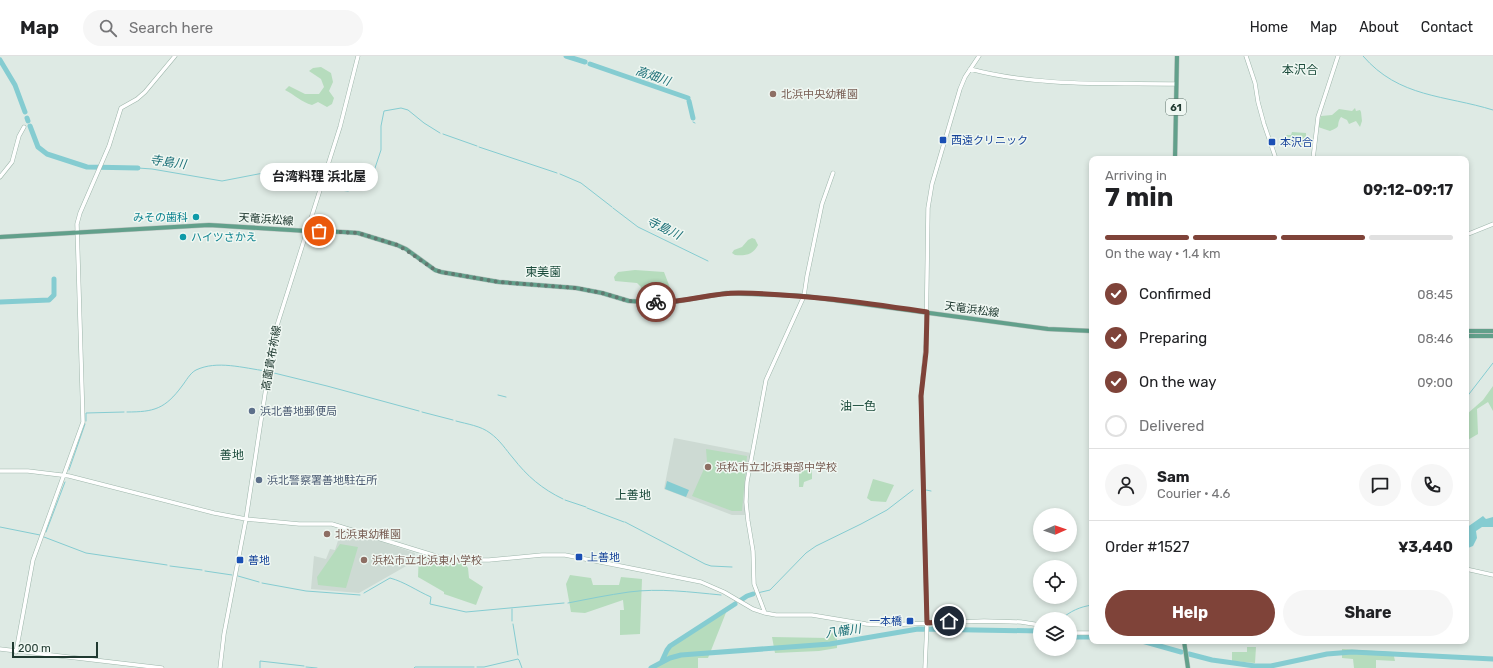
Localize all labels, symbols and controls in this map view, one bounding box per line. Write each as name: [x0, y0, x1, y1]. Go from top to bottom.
search box: [83, 10, 363, 46]
text: Map: [20, 16, 59, 39]
icon: search: [97, 17, 119, 39]
text: Search here: [129, 19, 213, 37]
text: Home: [1250, 19, 1288, 36]
text: Map: [1310, 19, 1337, 36]
text: About: [1359, 19, 1399, 36]
text: Contact: [1421, 19, 1473, 36]
district label: 本沢合: [1282, 63, 1318, 77]
water label: 高畑川: [634, 64, 674, 89]
place label: 北浜中央幼稚園: [781, 88, 858, 101]
marker: 北浜中央幼稚園: [768, 89, 778, 99]
road number: 61: [1166, 99, 1186, 115]
place label: 西遠クリニック: [951, 134, 1028, 147]
marker: 西遠クリニック: [938, 135, 948, 145]
place label: 本沢合: [1280, 136, 1313, 149]
marker: 本沢合: [1267, 137, 1277, 147]
water label: 寺島川: [149, 153, 189, 172]
callout: 台湾料理 浜北屋: [260, 163, 378, 191]
text: Arriving in: [1105, 168, 1167, 183]
text: 台湾料理 浜北屋: [272, 169, 366, 184]
text: 09:12–09:17: [1363, 181, 1453, 199]
text: 7 min: [1105, 182, 1173, 213]
place label: みその歯科: [133, 211, 188, 224]
street label: 天竜浜松線: [238, 211, 294, 228]
marker: みその歯科: [191, 212, 201, 222]
pin: [302, 214, 336, 248]
water label: 寺島川: [645, 214, 685, 243]
icon: bag: [308, 220, 330, 242]
place label: ハイツさかえ: [191, 231, 257, 244]
marker: ハイツさかえ: [178, 232, 188, 242]
text: On the way · 1.4 km: [1105, 246, 1221, 261]
district label: 東美薗: [525, 265, 561, 279]
courier: [636, 282, 676, 322]
icon: check: [1105, 283, 1127, 305]
text: Confirmed: [1139, 285, 1211, 303]
text: 08:45: [1417, 287, 1453, 302]
icon: bike: [645, 291, 667, 313]
street label: 天竜浜松線: [944, 299, 1000, 320]
street label: 高薗貴布祢線: [259, 324, 284, 392]
icon: check: [1105, 327, 1127, 349]
text: Preparing: [1139, 329, 1207, 347]
text: 08:46: [1417, 331, 1453, 346]
icon: check: [1105, 371, 1127, 393]
text: On the way: [1139, 373, 1217, 391]
text: 09:00: [1417, 375, 1453, 390]
district label: 油一色: [840, 399, 876, 413]
place label: 浜北善地郵便局: [260, 405, 337, 418]
marker: 浜北善地郵便局: [247, 406, 257, 416]
text: Delivered: [1139, 417, 1204, 435]
district label: 善地: [220, 448, 244, 462]
place label: 浜松市立北浜東部中学校: [716, 461, 837, 474]
marker: 浜松市立北浜東部中学校: [703, 462, 713, 472]
button: person: [1105, 464, 1147, 506]
button: chat: [1359, 464, 1401, 506]
button: phone: [1411, 464, 1453, 506]
text: Sam: [1157, 468, 1190, 486]
place label: 浜北警察署善地駐在所: [267, 474, 378, 487]
marker: 浜北警察署善地駐在所: [254, 475, 264, 485]
text: Courier · 4.6: [1157, 486, 1230, 501]
district label: 上善地: [615, 488, 651, 502]
north arrow: [1033, 508, 1077, 552]
map controls: [1033, 508, 1077, 656]
place label: 北浜東幼稚園: [335, 528, 401, 541]
marker: 北浜東幼稚園: [322, 529, 332, 539]
text: Order #1527: [1105, 538, 1189, 556]
text: ¥3,440: [1398, 538, 1453, 556]
place label: 上善地: [587, 551, 620, 564]
marker: 上善地: [574, 552, 584, 562]
place label: 善地: [248, 554, 270, 567]
place label: 浜松市立北浜東小学校: [372, 554, 482, 567]
marker: 善地: [235, 555, 245, 565]
marker: 浜松市立北浜東小学校: [359, 555, 369, 565]
button: locate: [1033, 560, 1077, 604]
button: Help: [1105, 590, 1275, 636]
button: Share: [1283, 590, 1453, 636]
pin: [932, 604, 966, 638]
icon: home: [938, 610, 960, 632]
button: layers: [1033, 612, 1077, 656]
place label: 一本橋: [869, 615, 902, 628]
marker: 一本橋: [905, 616, 915, 626]
water label: 八幡川: [824, 621, 864, 640]
scale bar: [12, 640, 98, 659]
text: 200 m: [18, 642, 51, 655]

